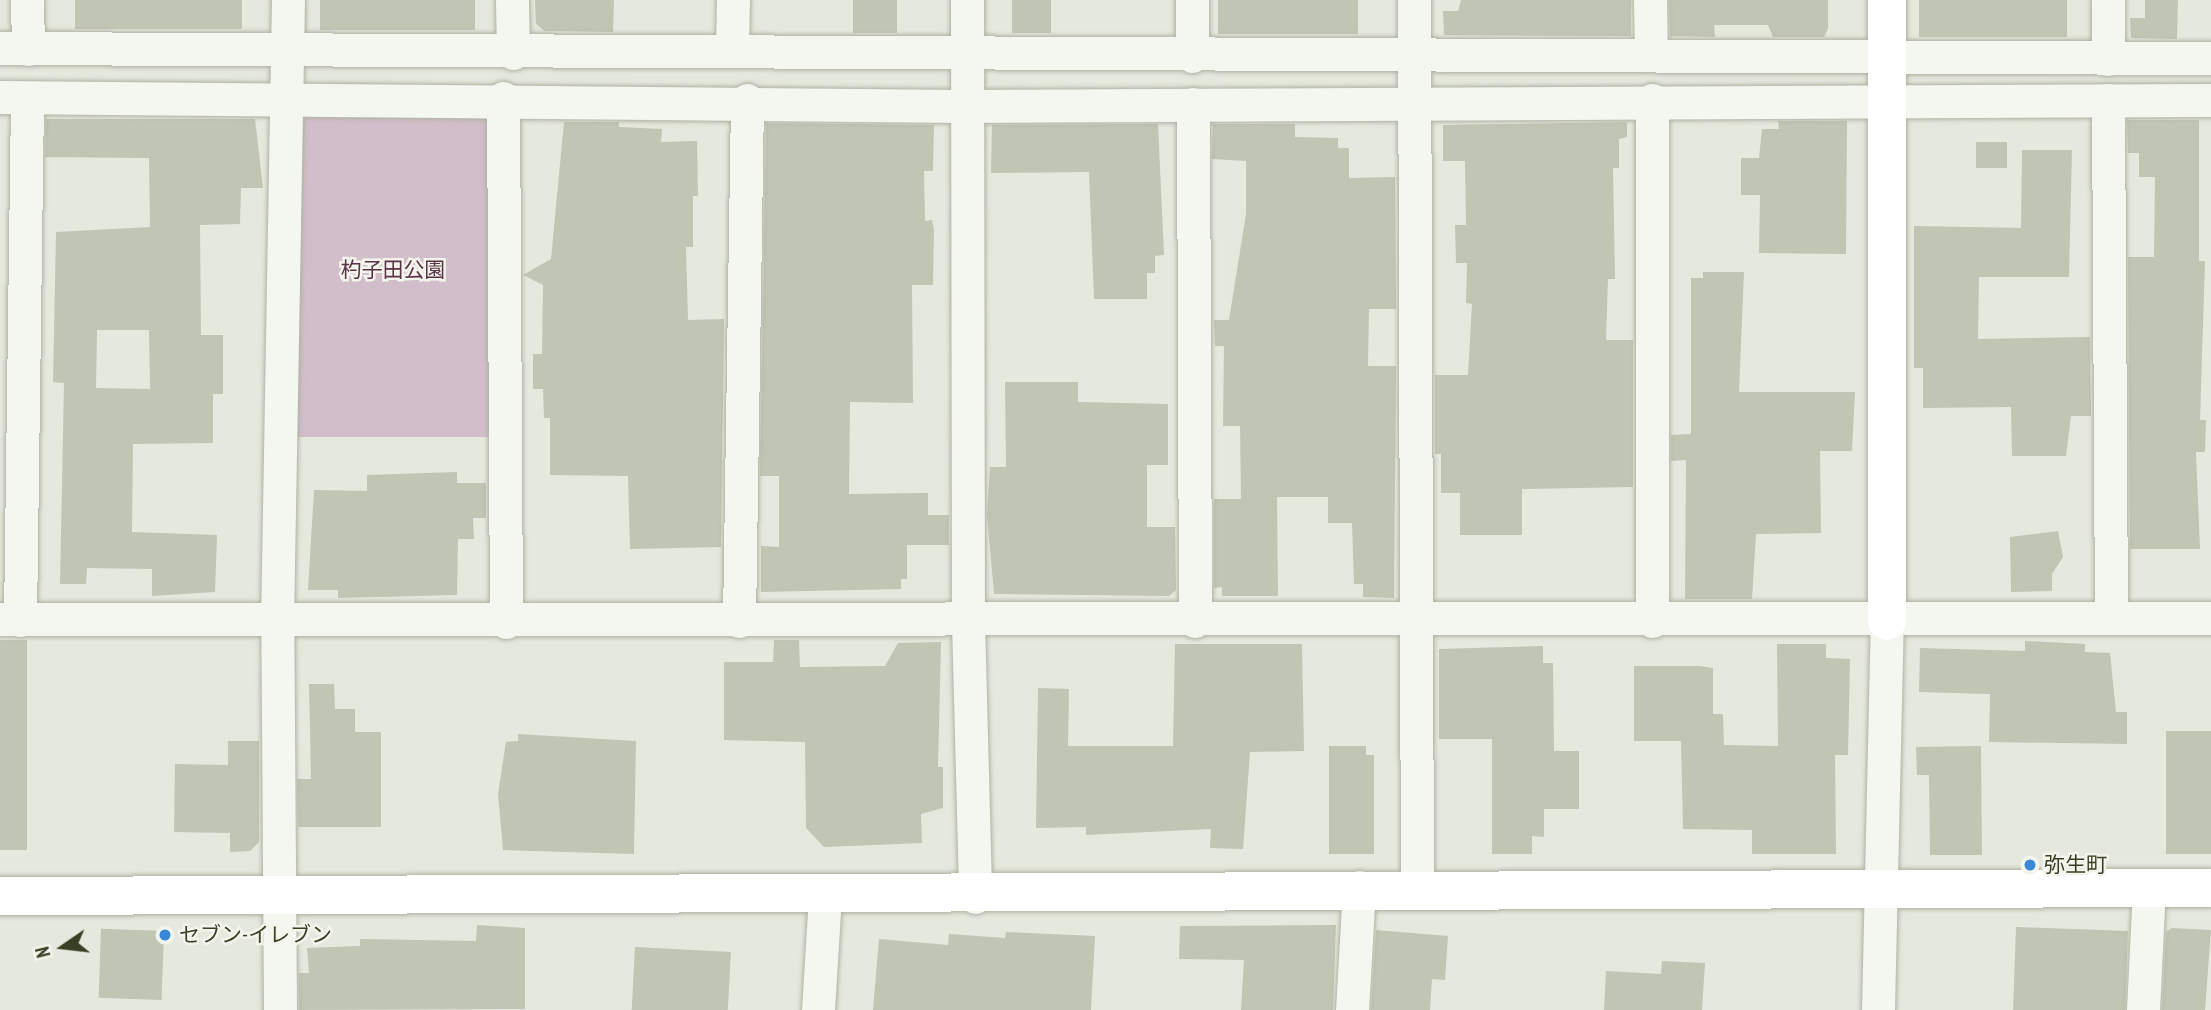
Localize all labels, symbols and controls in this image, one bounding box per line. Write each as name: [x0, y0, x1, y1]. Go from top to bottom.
park label: 杓子田公園: [341, 257, 445, 283]
place label: 弥生町: [2044, 852, 2107, 878]
marker: 弥生町: [2022, 857, 2038, 873]
north arrow: [28, 912, 98, 982]
place label: セブン-イレブン: [179, 922, 332, 948]
marker: セブン-イレブン: [157, 927, 173, 943]
text: N: [30, 944, 56, 960]

